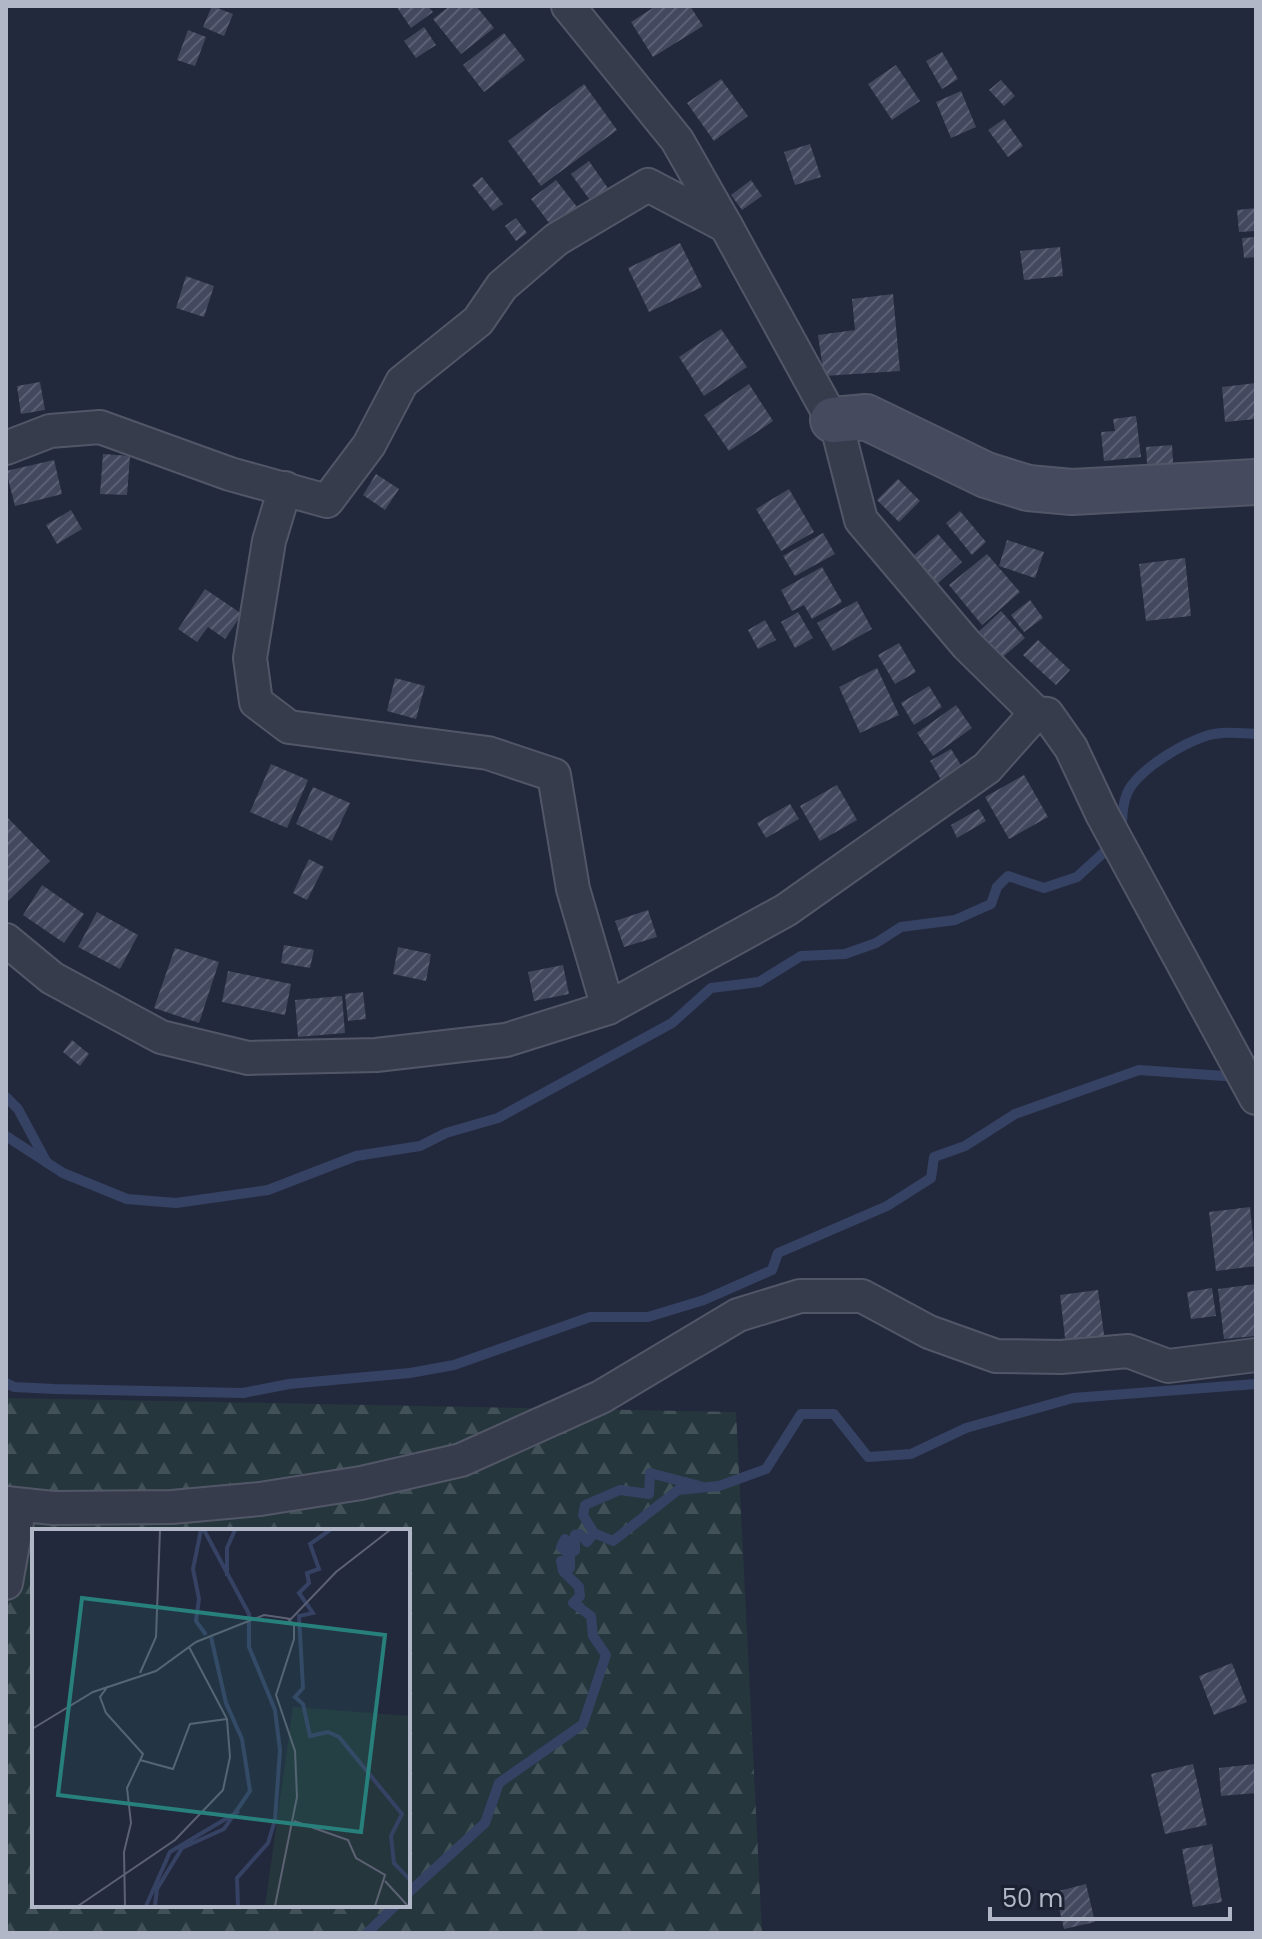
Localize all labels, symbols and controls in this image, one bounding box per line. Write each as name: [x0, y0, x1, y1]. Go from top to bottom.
inset map: [32, 1529, 410, 1907]
scale bar: [990, 1871, 1230, 1921]
text: 50 m: [1002, 1882, 1063, 1915]

